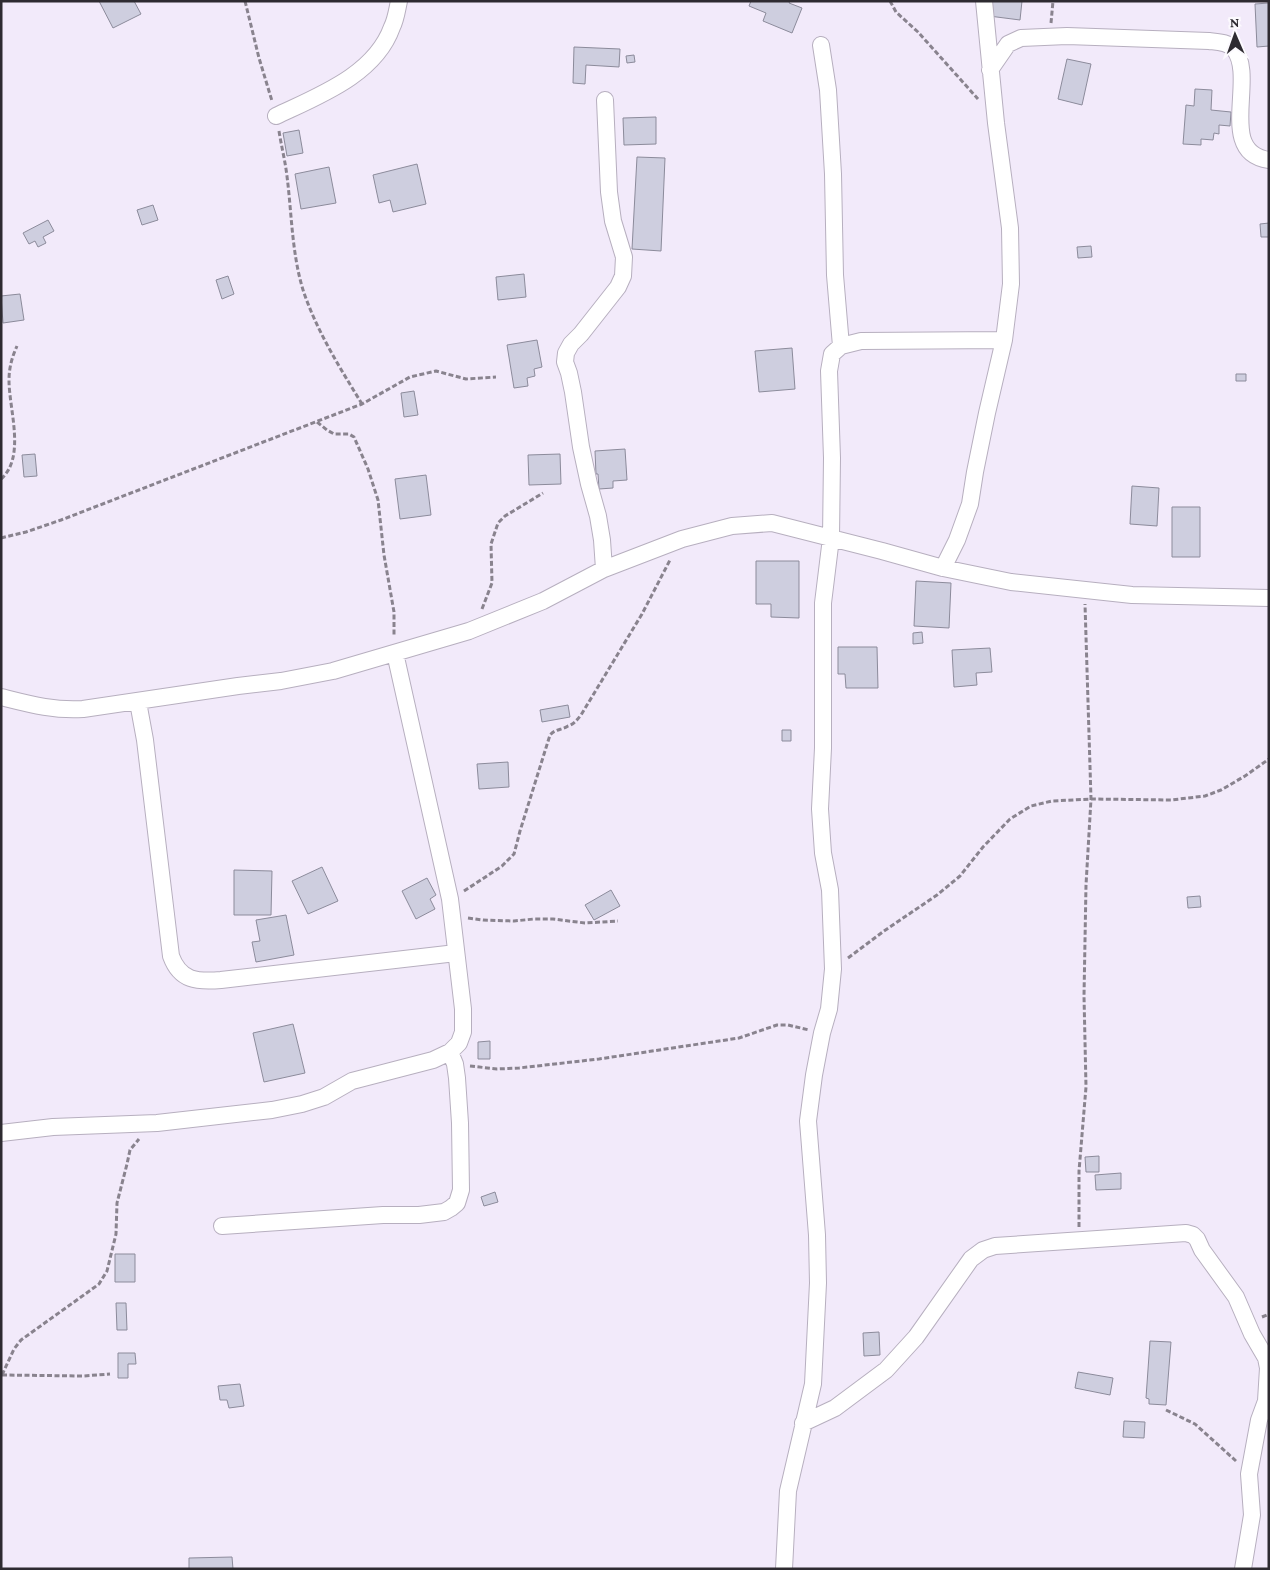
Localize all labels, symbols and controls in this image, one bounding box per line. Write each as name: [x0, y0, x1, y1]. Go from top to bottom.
north arrow: [1210, 10, 1260, 60]
text: N: [1229, 14, 1240, 30]

